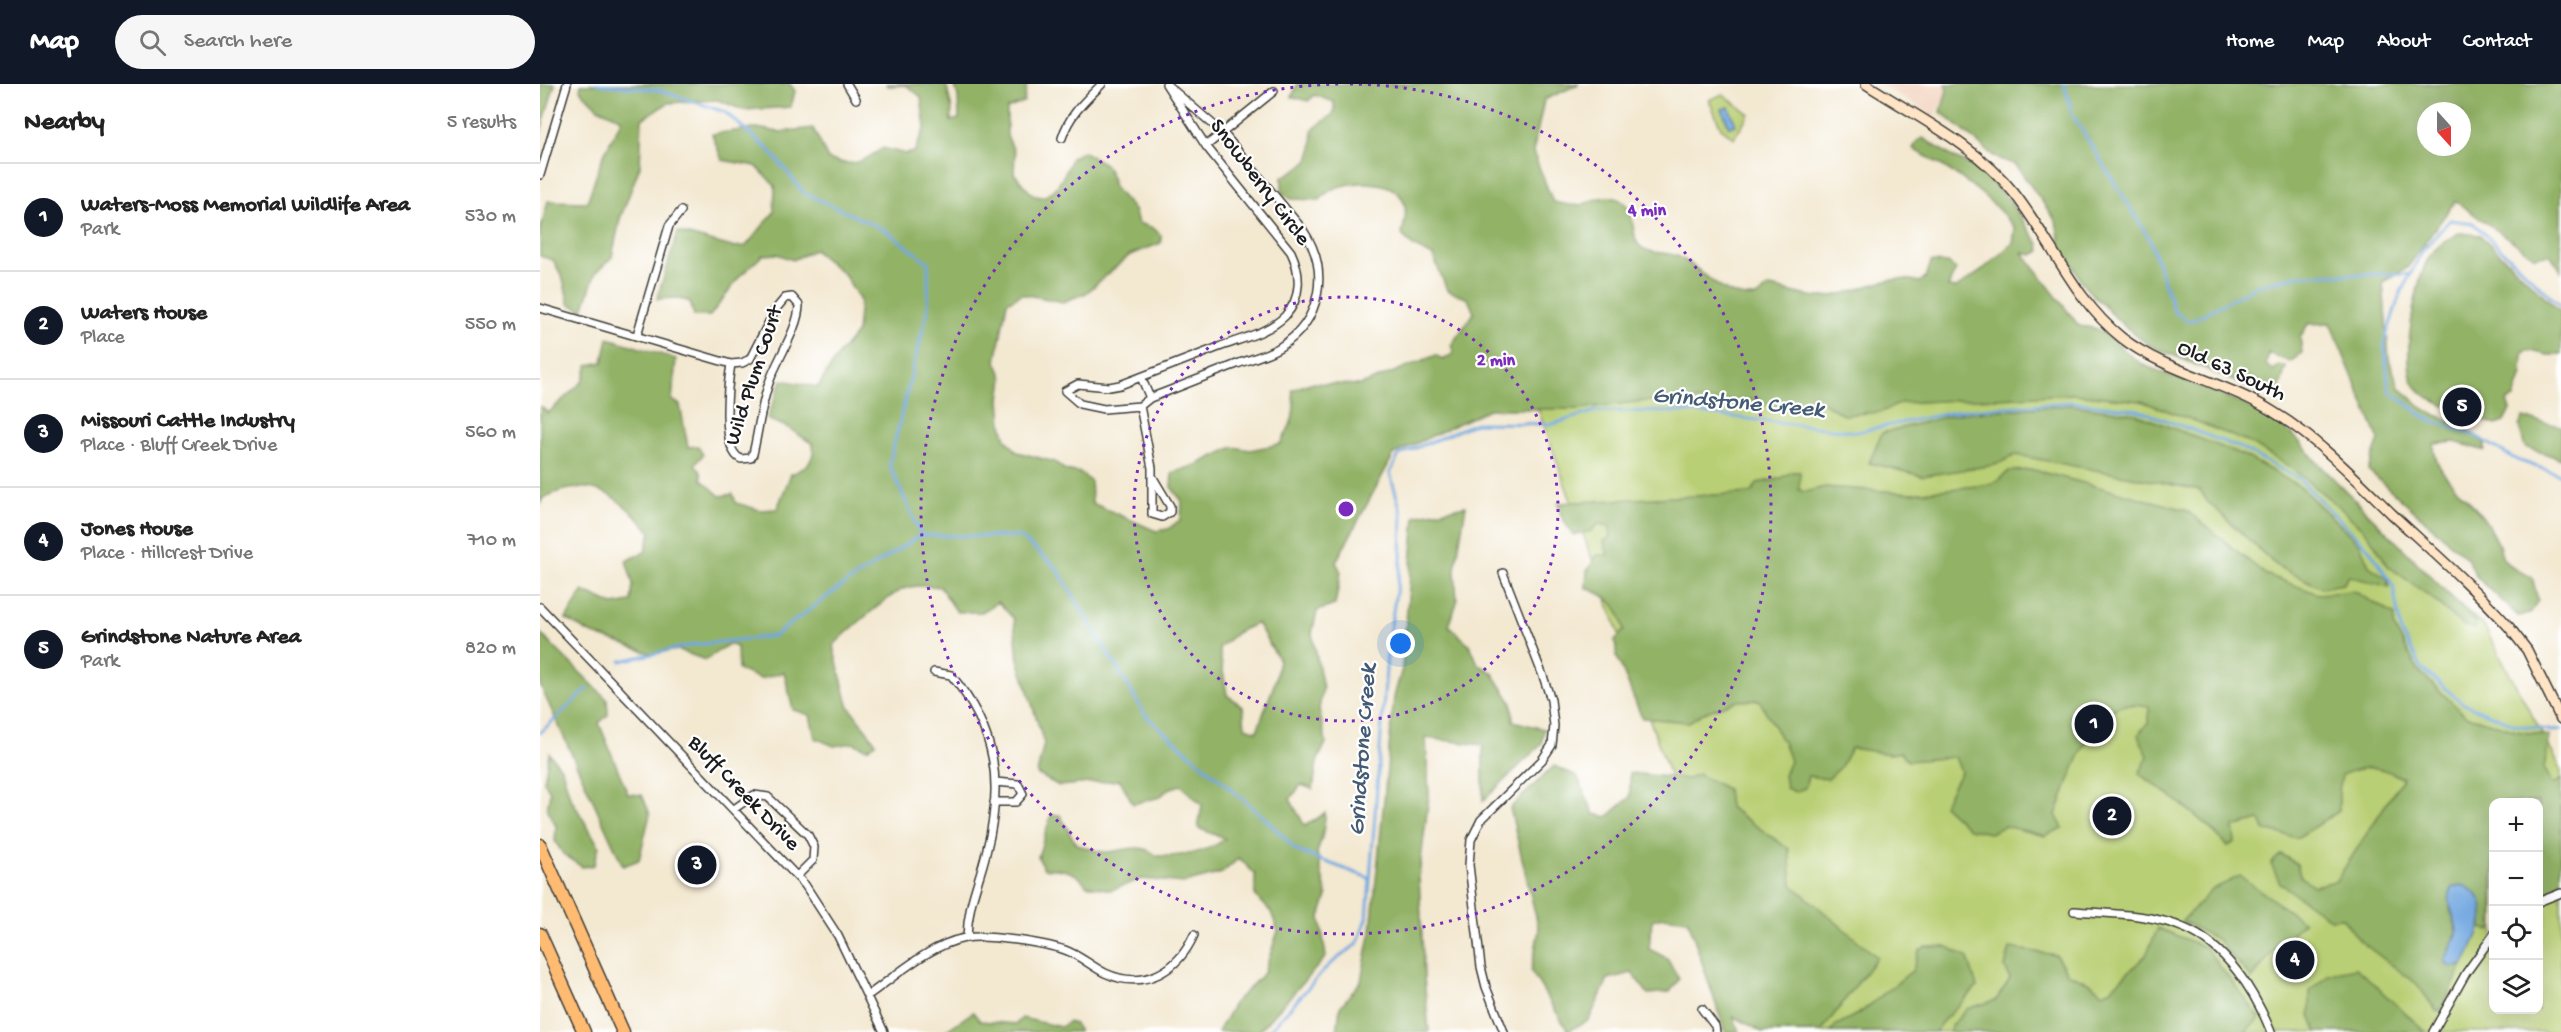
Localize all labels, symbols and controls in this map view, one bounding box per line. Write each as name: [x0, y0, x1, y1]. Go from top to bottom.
search box: [115, 15, 535, 69]
text: Map: [30, 26, 79, 59]
icon: search: [136, 26, 169, 59]
text: Search here: [184, 29, 292, 55]
text: Home: [2226, 30, 2274, 55]
text: Map: [2307, 30, 2344, 55]
text: About: [2377, 30, 2430, 55]
text: Contact: [2463, 30, 2531, 55]
north arrow: [2417, 102, 2471, 156]
text: Nearby: [24, 108, 105, 139]
text: 5 results: [447, 112, 516, 135]
street label: Snowberry Circle: [1203, 115, 1315, 252]
text: Waters-Moss Memorial Wildlife Area: [81, 193, 410, 219]
text: 4 min: [1627, 201, 1666, 222]
text: 1: [39, 206, 48, 229]
text: 530 m: [465, 206, 516, 229]
text: Park: [81, 219, 119, 242]
text: Waters House: [81, 301, 207, 327]
street label: Wild Plum Court: [720, 301, 790, 449]
text: 2: [39, 314, 48, 337]
text: 550 m: [465, 314, 516, 337]
text: Place: [81, 327, 125, 350]
street label: Old 63 South: [2173, 336, 2290, 409]
text: 2 min: [1477, 351, 1516, 372]
water label: Grindstone Creek: [1651, 382, 1827, 426]
pin: 5: [2442, 384, 2482, 430]
text: Missouri Cattle Industry: [81, 409, 295, 435]
text: 3: [38, 422, 49, 445]
text: 560 m: [465, 422, 516, 445]
text: Place · Bluff Creek Drive: [81, 435, 277, 458]
centre of rings: [1336, 499, 1356, 519]
text: Jones House: [81, 517, 193, 543]
text: 4: [39, 530, 48, 553]
text: 710 m: [467, 530, 516, 553]
text: Place · Hillcrest Drive: [81, 543, 253, 566]
text: Grindstone Nature Area: [81, 625, 301, 651]
your location: [1386, 629, 1415, 658]
text: 5: [38, 638, 49, 661]
text: 820 m: [465, 638, 516, 661]
text: Park: [81, 651, 119, 674]
water label: Grindstone Creek: [1344, 661, 1385, 837]
pin: 1: [2074, 702, 2114, 746]
street label: Bluff Creek Drive: [681, 730, 805, 858]
pin: 2: [2092, 794, 2132, 838]
map controls: [2489, 798, 2543, 1014]
button: +: [2489, 798, 2543, 852]
pin: 3: [678, 842, 716, 888]
button: −: [2489, 852, 2543, 906]
button: locate: [2489, 906, 2543, 960]
pin: 4: [2276, 938, 2314, 982]
button: layers: [2489, 960, 2543, 1014]

